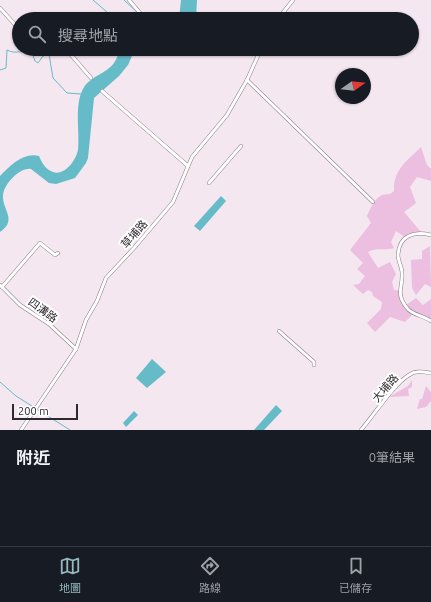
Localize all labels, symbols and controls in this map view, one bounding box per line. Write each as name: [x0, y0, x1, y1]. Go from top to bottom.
search box: [12, 12, 419, 56]
icon: search: [26, 23, 48, 45]
text: 搜尋地點: [58, 27, 118, 44]
north arrow: [335, 68, 371, 104]
street label: 草埔路: [119, 218, 149, 250]
street label: 四溝路: [26, 295, 60, 325]
street label: 大埔路: [370, 372, 400, 404]
scale bar: [12, 402, 78, 421]
text: 200 m: [18, 405, 49, 417]
text: 附近: [16, 448, 50, 467]
text: 0筆結果: [369, 450, 415, 464]
tab: 地圖: [59, 555, 81, 595]
tab: 路線: [199, 555, 221, 595]
tab: 已儲存: [339, 555, 372, 595]

